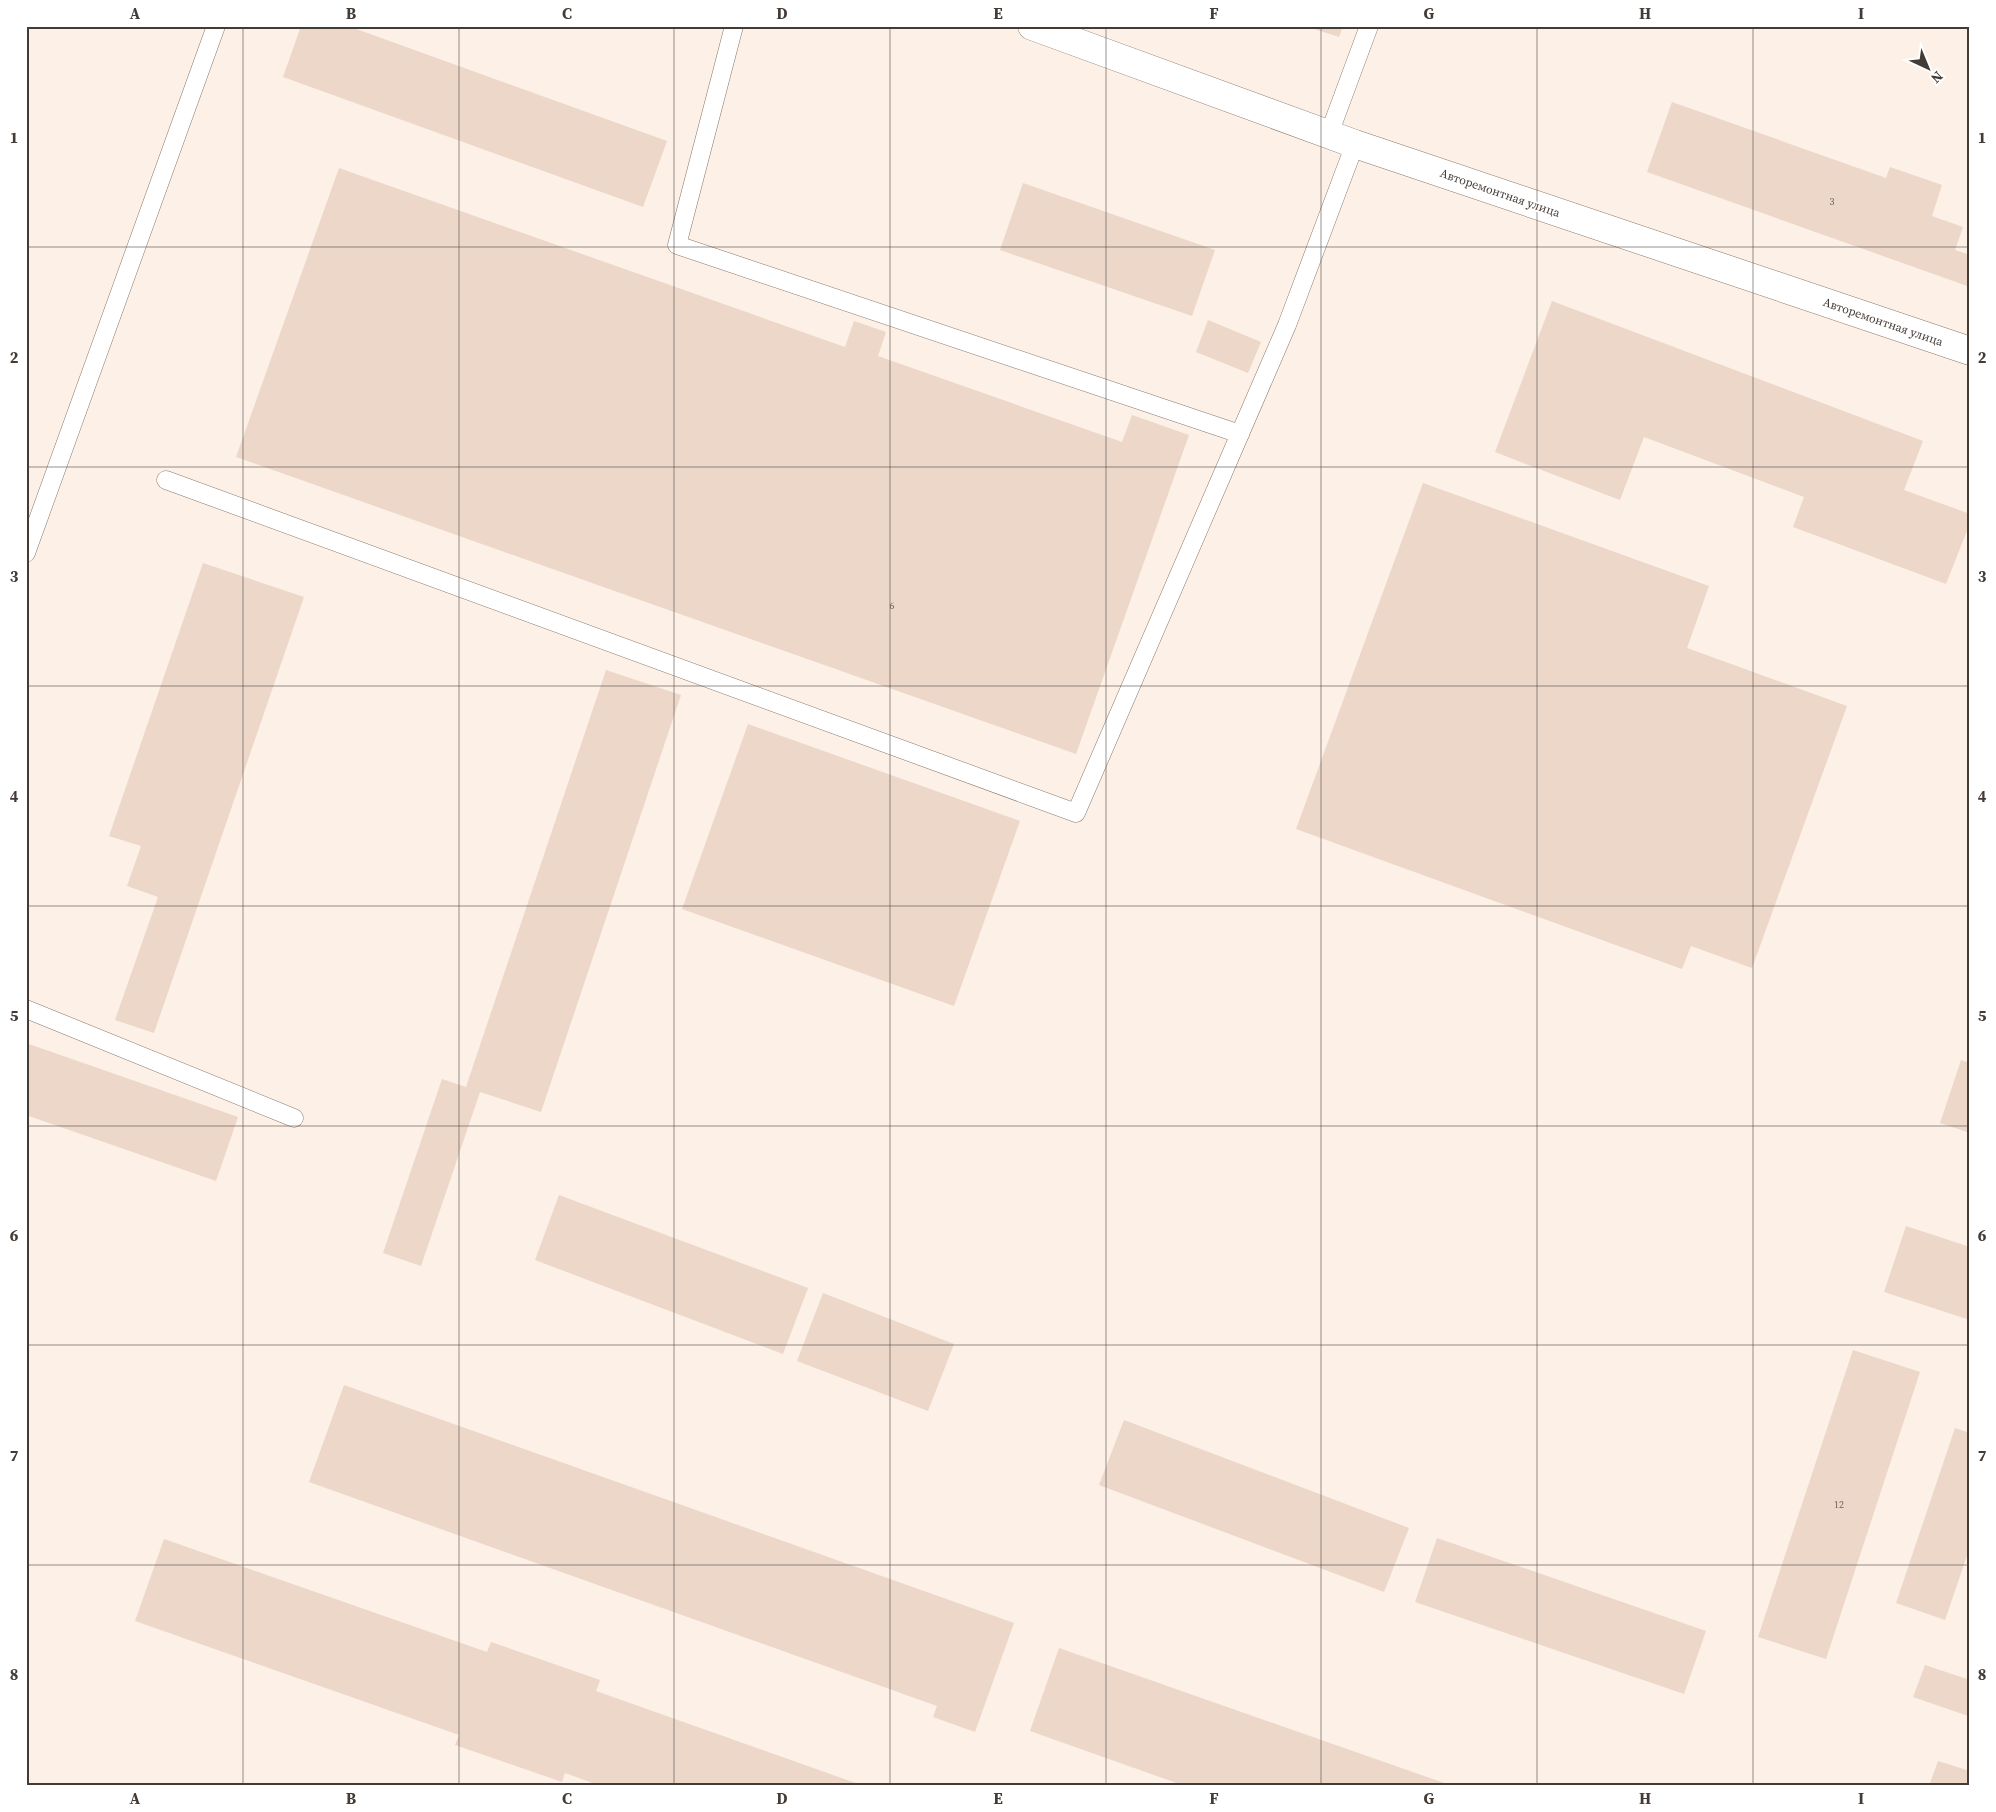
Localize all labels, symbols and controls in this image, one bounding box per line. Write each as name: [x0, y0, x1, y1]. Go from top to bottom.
text: A: [130, 2, 141, 24]
text: B: [346, 2, 357, 24]
text: C: [562, 2, 572, 24]
text: D: [776, 2, 788, 24]
text: E: [993, 2, 1003, 24]
text: F: [1209, 2, 1219, 24]
text: G: [1424, 2, 1435, 24]
text: H: [1639, 2, 1651, 24]
text: I: [1858, 2, 1864, 24]
north arrow: [1904, 42, 1954, 92]
text: N: [1926, 67, 1948, 88]
text: 1: [10, 126, 18, 148]
text: 1: [1978, 126, 1986, 148]
street label: Авторемонтная улица: [1438, 165, 1563, 221]
house number: 3: [1830, 195, 1835, 208]
street label: Авторемонтная улица: [1821, 294, 1946, 350]
text: 2: [10, 346, 19, 368]
text: 2: [1978, 346, 1987, 368]
text: 3: [10, 565, 19, 587]
text: 3: [1978, 565, 1987, 587]
house number: 6: [890, 599, 895, 612]
text: 4: [10, 785, 19, 807]
text: 4: [1978, 785, 1987, 807]
text: 5: [10, 1004, 19, 1026]
text: 5: [1978, 1004, 1987, 1026]
text: 6: [10, 1224, 19, 1246]
text: 6: [1978, 1224, 1987, 1246]
text: 7: [10, 1444, 19, 1466]
text: 7: [1978, 1444, 1987, 1466]
house number: 12: [1834, 1498, 1844, 1511]
text: 8: [10, 1663, 18, 1685]
text: 8: [1978, 1663, 1986, 1685]
text: A: [130, 1787, 141, 1809]
text: B: [346, 1787, 357, 1809]
text: C: [562, 1787, 572, 1809]
text: D: [776, 1787, 788, 1809]
text: E: [993, 1787, 1003, 1809]
text: F: [1209, 1787, 1219, 1809]
text: G: [1424, 1787, 1435, 1809]
text: H: [1639, 1787, 1651, 1809]
text: I: [1858, 1787, 1864, 1809]

